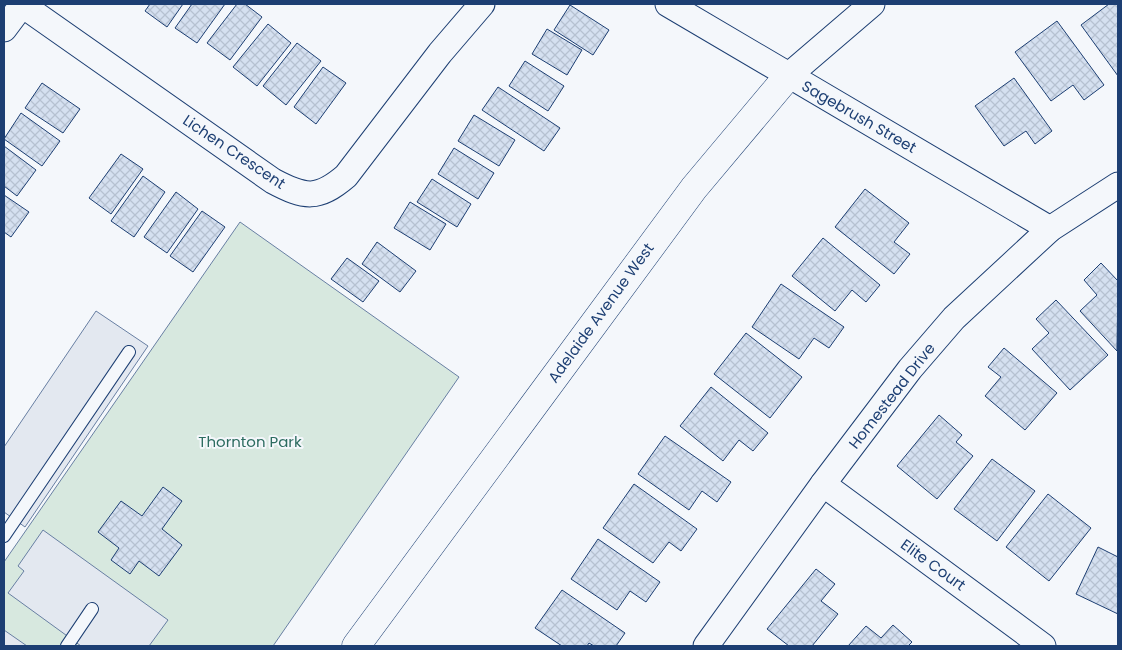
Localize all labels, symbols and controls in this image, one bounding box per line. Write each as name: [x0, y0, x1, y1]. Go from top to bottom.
street label: Sagebrush Street: [798, 75, 920, 158]
street label: Lichen Crescent: [179, 109, 290, 194]
street label: Adelaide Avenue West: [543, 239, 658, 387]
street label: Homestead Drive: [844, 338, 940, 453]
park label: Thornton Park: [198, 431, 302, 452]
street label: Elite Court: [897, 534, 970, 595]

